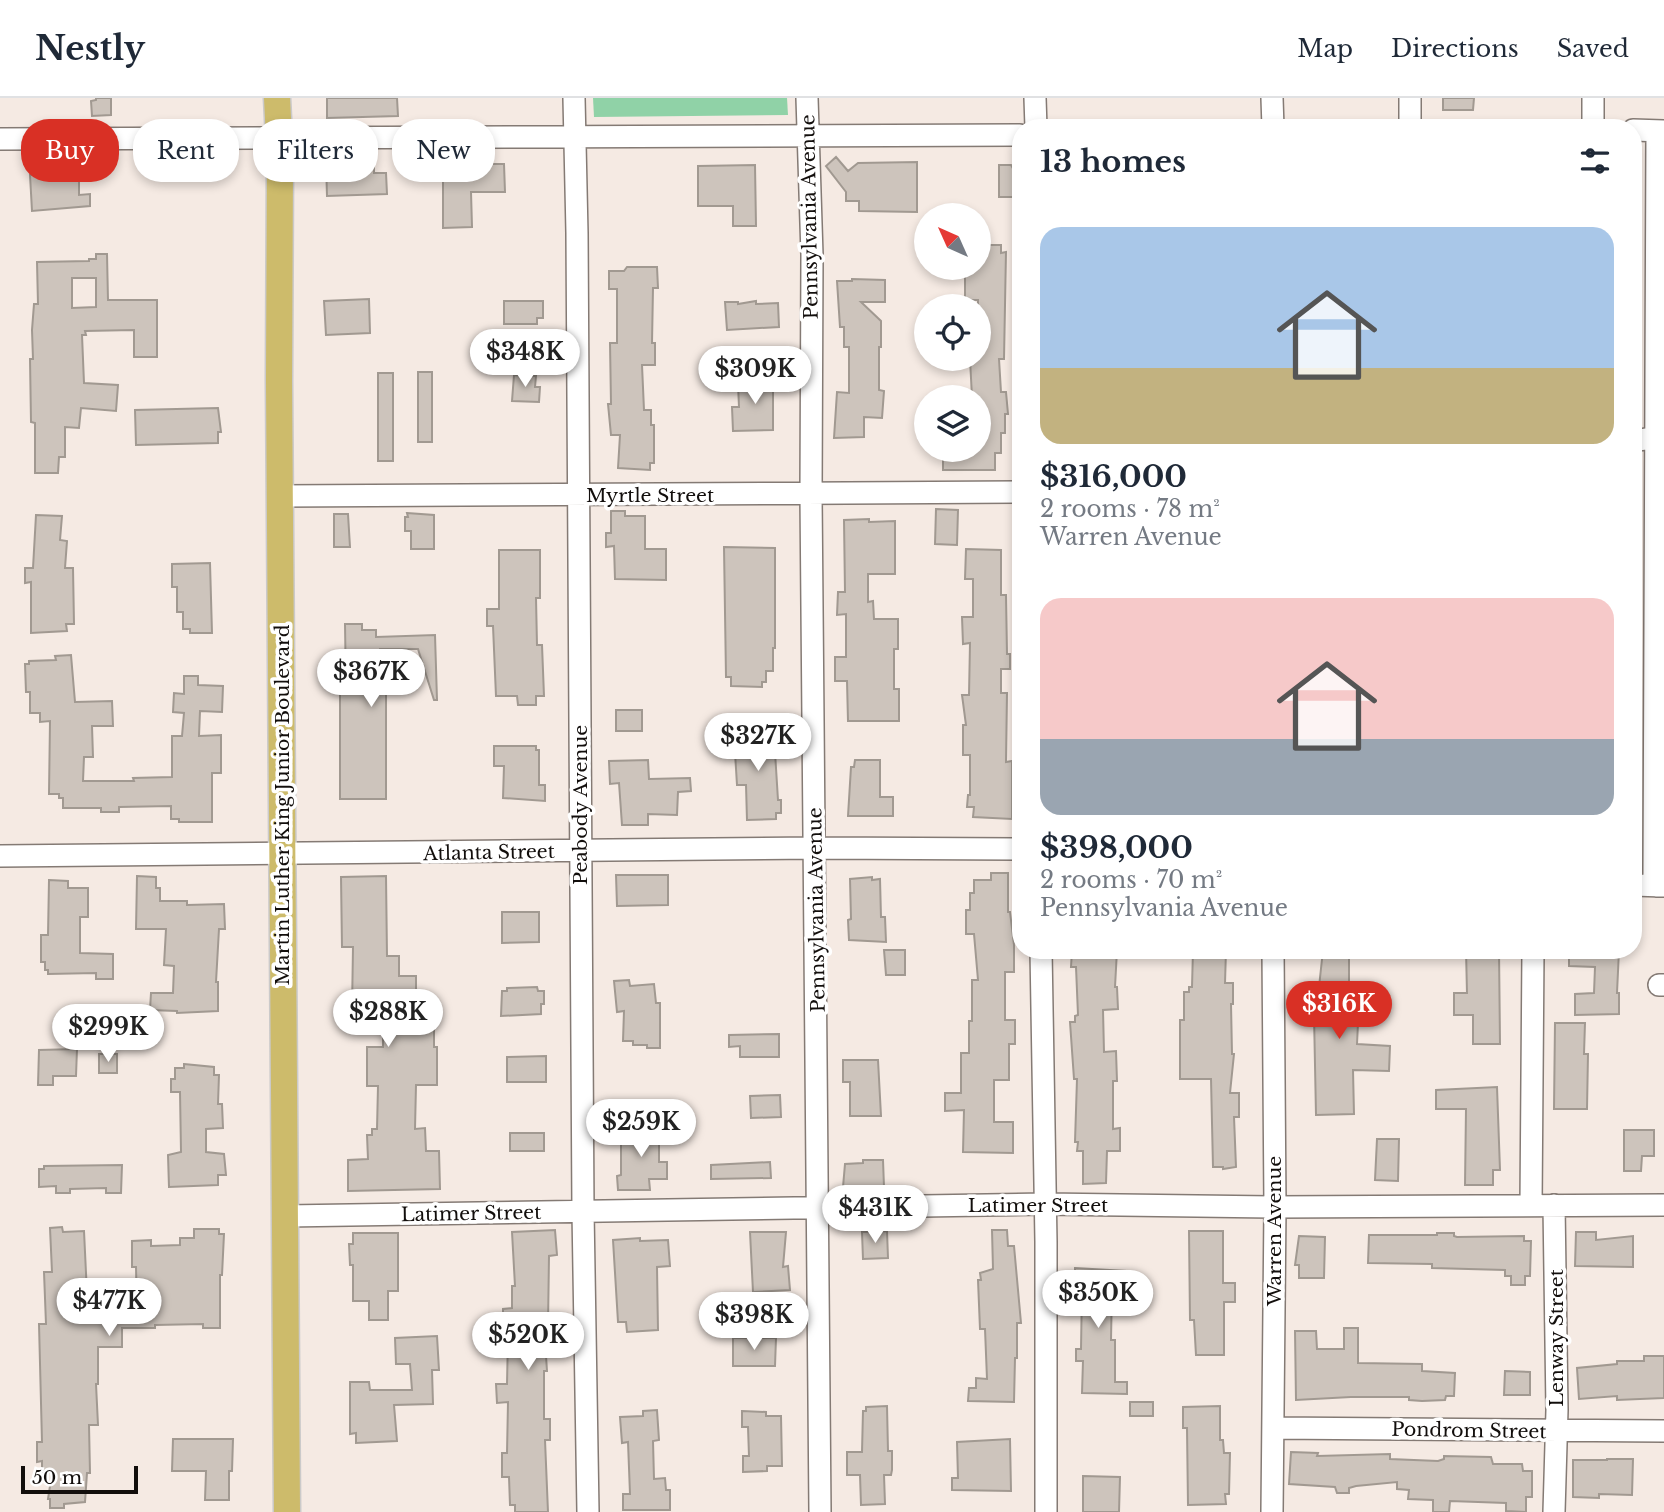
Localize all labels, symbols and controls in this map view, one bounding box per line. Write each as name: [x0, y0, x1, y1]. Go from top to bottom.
text: Nestly: [35, 28, 145, 69]
text: Map: [1297, 34, 1353, 63]
text: Directions: [1391, 34, 1519, 63]
text: Saved: [1557, 34, 1629, 63]
street label: Pennsylvania Avenue: [796, 114, 823, 320]
chip: Buy: [21, 119, 119, 182]
chip: Rent: [133, 119, 239, 182]
chip: Filters: [253, 119, 378, 182]
chip: New: [392, 119, 495, 182]
icon: filters: [1576, 142, 1614, 180]
text: 13 homes: [1040, 143, 1186, 180]
north arrow: [914, 203, 990, 280]
map controls: [914, 203, 991, 462]
icon: home: [1264, 272, 1390, 398]
button: locate: [914, 294, 991, 371]
pin: $348K: [476, 330, 574, 389]
text: $348K: [486, 338, 564, 366]
pin: $309K: [706, 346, 804, 406]
text: $309K: [714, 355, 796, 383]
button: layers: [914, 385, 991, 462]
text: $316,000: [1040, 458, 1187, 495]
street label: Myrtle Street: [586, 484, 715, 507]
text: 2 rooms · 78 m²: [1040, 495, 1220, 523]
text: Warren Avenue: [1040, 523, 1222, 551]
street label: Martin Luther King Junior Boulevard: [271, 624, 294, 986]
icon: home: [1264, 643, 1390, 769]
pin: $367K: [322, 650, 420, 709]
text: $367K: [333, 658, 409, 686]
pin: $327K: [709, 714, 807, 773]
text: $327K: [720, 722, 796, 750]
street label: Peabody Avenue: [569, 725, 592, 885]
street label: Pennsylvania Avenue: [803, 807, 830, 1013]
text: $398,000: [1040, 829, 1193, 866]
street label: Atlanta Street: [422, 840, 556, 865]
text: 2 rooms · 70 m²: [1040, 866, 1222, 894]
text: Pennsylvania Avenue: [1040, 894, 1288, 922]
pin: $316K: [1290, 982, 1388, 1041]
pin: $288K: [339, 990, 437, 1049]
text: $316K: [1302, 990, 1376, 1018]
text: $288K: [349, 998, 427, 1026]
pin: $299K: [59, 1004, 157, 1064]
text: $299K: [68, 1013, 148, 1041]
pin: $259K: [592, 1100, 690, 1159]
text: $259K: [602, 1108, 680, 1136]
street label: Warren Avenue: [1263, 1156, 1286, 1307]
pin: $431K: [826, 1186, 924, 1245]
text: $431K: [838, 1194, 912, 1222]
street label: Latimer Street: [968, 1194, 1109, 1217]
street label: Latimer Street: [401, 1201, 542, 1226]
street label: Lenway Street: [1545, 1268, 1568, 1407]
pin: $350K: [1049, 1270, 1147, 1330]
pin: $477K: [60, 1278, 158, 1338]
text: $350K: [1058, 1279, 1138, 1307]
text: $477K: [73, 1287, 145, 1315]
pin: $398K: [705, 1292, 803, 1352]
text: $398K: [715, 1301, 793, 1329]
pin: $520K: [479, 1312, 577, 1372]
text: $520K: [488, 1321, 568, 1349]
street label: Pondrom Street: [1391, 1418, 1548, 1443]
scale bar: [21, 1463, 138, 1495]
text: 50 m: [32, 1466, 82, 1489]

